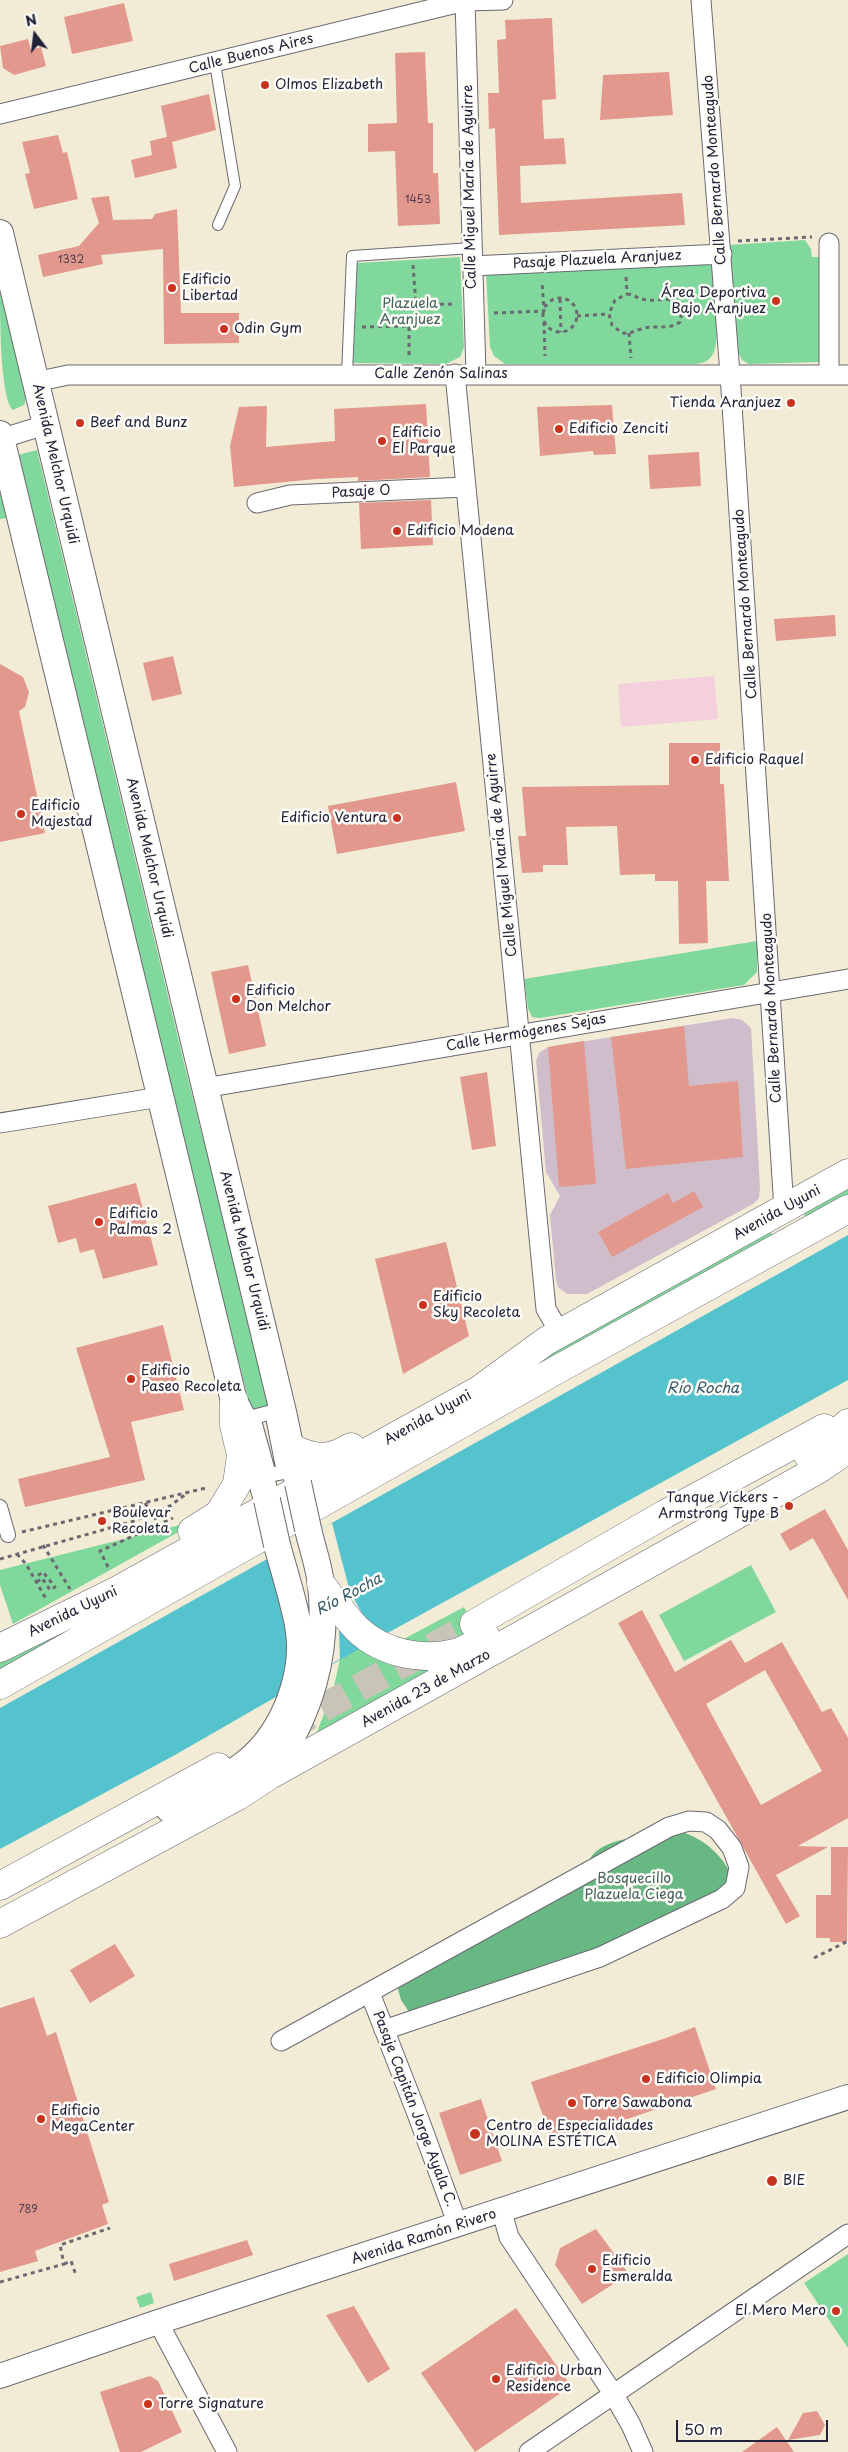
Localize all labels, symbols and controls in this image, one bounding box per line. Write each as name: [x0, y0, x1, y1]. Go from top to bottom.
text: N: [23, 8, 39, 32]
north arrow: [10, 10, 60, 60]
street label: Calle Buenos Aires: [187, 30, 315, 78]
street label: Calle Bernardo Monteagudo: [700, 74, 730, 266]
place label: Olmos Elizabeth: [275, 77, 383, 93]
marker: Olmos Elizabeth: [259, 79, 271, 91]
street label: Calle Miguel María de Aguirre: [460, 84, 480, 290]
house number: 1453: [405, 193, 431, 207]
street label: Pasaje Plazuela Aranjuez: [512, 247, 682, 273]
house number: 1332: [58, 253, 84, 267]
place label: Edificio Libertad: [182, 272, 238, 304]
marker: Edificio Libertad: [166, 282, 178, 294]
place label: Área Deportiva Bajo Aranjuez: [661, 285, 766, 318]
marker: Área Deportiva Bajo Aranjuez: [770, 295, 782, 307]
park label: Plazuela Aranjuez: [380, 296, 440, 328]
place label: Odin Gym: [234, 321, 302, 337]
marker: Odin Gym: [218, 323, 230, 335]
street label: Calle Zenón Salinas: [374, 366, 508, 382]
street label: Avenida Melchor Urquidi: [28, 382, 82, 546]
place label: Tienda Aranjuez: [669, 395, 781, 411]
marker: Tienda Aranjuez: [785, 397, 797, 409]
place label: Beef and Bunz: [90, 415, 187, 431]
marker: Beef and Bunz: [74, 417, 86, 429]
place label: Edificio Zenciti: [569, 421, 668, 437]
marker: Edificio Zenciti: [553, 423, 565, 435]
place label: Edificio El Parque: [392, 425, 456, 458]
marker: Edificio El Parque: [376, 435, 388, 447]
street label: Pasaje O: [331, 482, 391, 502]
street label: Calle Bernardo Monteagudo: [731, 508, 761, 700]
place label: Edificio Modena: [407, 523, 514, 539]
marker: Edificio Modena: [391, 525, 403, 537]
street label: Calle Miguel María de Aguirre: [483, 752, 521, 958]
place label: Edificio Raquel: [705, 752, 804, 768]
marker: Edificio Raquel: [689, 754, 701, 766]
street label: Avenida Melchor Urquidi: [122, 776, 176, 940]
place label: Edificio Majestad: [31, 798, 93, 830]
marker: Edificio Majestad: [15, 808, 27, 820]
place label: Edificio Ventura: [281, 810, 387, 826]
marker: Edificio Ventura: [391, 812, 403, 824]
street label: Calle Bernardo Monteagudo: [759, 912, 785, 1104]
place label: Edificio Don Melchor: [246, 983, 331, 1016]
marker: Edificio Don Melchor: [230, 993, 242, 1005]
street label: Calle Hermógenes Sejas: [445, 1011, 607, 1055]
street label: Avenida Melchor Urquidi: [216, 1169, 272, 1333]
street label: Avenida Uyuni: [730, 1182, 824, 1244]
place label: Edificio Palmas 2: [109, 1206, 172, 1238]
marker: Edificio Palmas 2: [93, 1216, 105, 1228]
place label: Edificio Sky Recoleta: [433, 1289, 520, 1321]
marker: Edificio Sky Recoleta: [417, 1299, 429, 1311]
place label: Edificio Paseo Recoleta: [141, 1363, 241, 1395]
marker: Edificio Paseo Recoleta: [125, 1373, 137, 1385]
water label: Río Rocha: [667, 1380, 739, 1398]
street label: Avenida Uyuni: [381, 1387, 475, 1449]
place label: Tanque Vickers - Armstrong Type B: [658, 1490, 779, 1522]
marker: Tanque Vickers - Armstrong Type B: [783, 1500, 795, 1512]
place label: Boulevar Recoleta: [112, 1505, 170, 1538]
marker: Boulevar Recoleta: [96, 1515, 108, 1527]
water label: Río Rocha: [313, 1570, 385, 1620]
street label: Avenida Uyuni: [26, 1583, 120, 1641]
street label: Avenida 23 de Marzo: [359, 1647, 493, 1731]
park label: Bosquecillo Plazuela Ciega: [585, 1871, 683, 1904]
street label: Pasaje Capitán Jorge Ayala C.: [369, 2009, 459, 2209]
place label: Edificio Olimpia: [656, 2071, 762, 2087]
marker: Edificio Olimpia: [640, 2073, 652, 2085]
place label: Torre Sawabona: [582, 2095, 692, 2111]
marker: Torre Sawabona: [566, 2097, 578, 2109]
place label: Edificio MegaCenter: [51, 2103, 134, 2136]
marker: Edificio MegaCenter: [35, 2113, 47, 2125]
place label: Centro de Especialidades MOLINA ESTÉTICA: [486, 2118, 653, 2150]
marker: Centro de Especialidades MOLINA ESTÉTICA: [468, 2127, 482, 2141]
place label: BIE: [783, 2173, 805, 2189]
marker: BIE: [765, 2174, 779, 2188]
house number: 789: [18, 2203, 38, 2217]
street label: Avenida Ramón Rivero: [349, 2206, 499, 2268]
place label: Edificio Esmeralda: [602, 2253, 672, 2286]
marker: Edificio Esmeralda: [586, 2263, 598, 2275]
place label: El Mero Mero: [735, 2303, 826, 2319]
marker: El Mero Mero: [830, 2305, 842, 2317]
place label: Edificio Urban Residence: [506, 2363, 602, 2396]
marker: Edificio Urban Residence: [490, 2373, 502, 2385]
place label: Torre Signature: [158, 2396, 264, 2412]
marker: Torre Signature: [142, 2398, 154, 2410]
scale bar: [678, 2410, 830, 2442]
text: 50 m: [684, 2417, 723, 2440]

